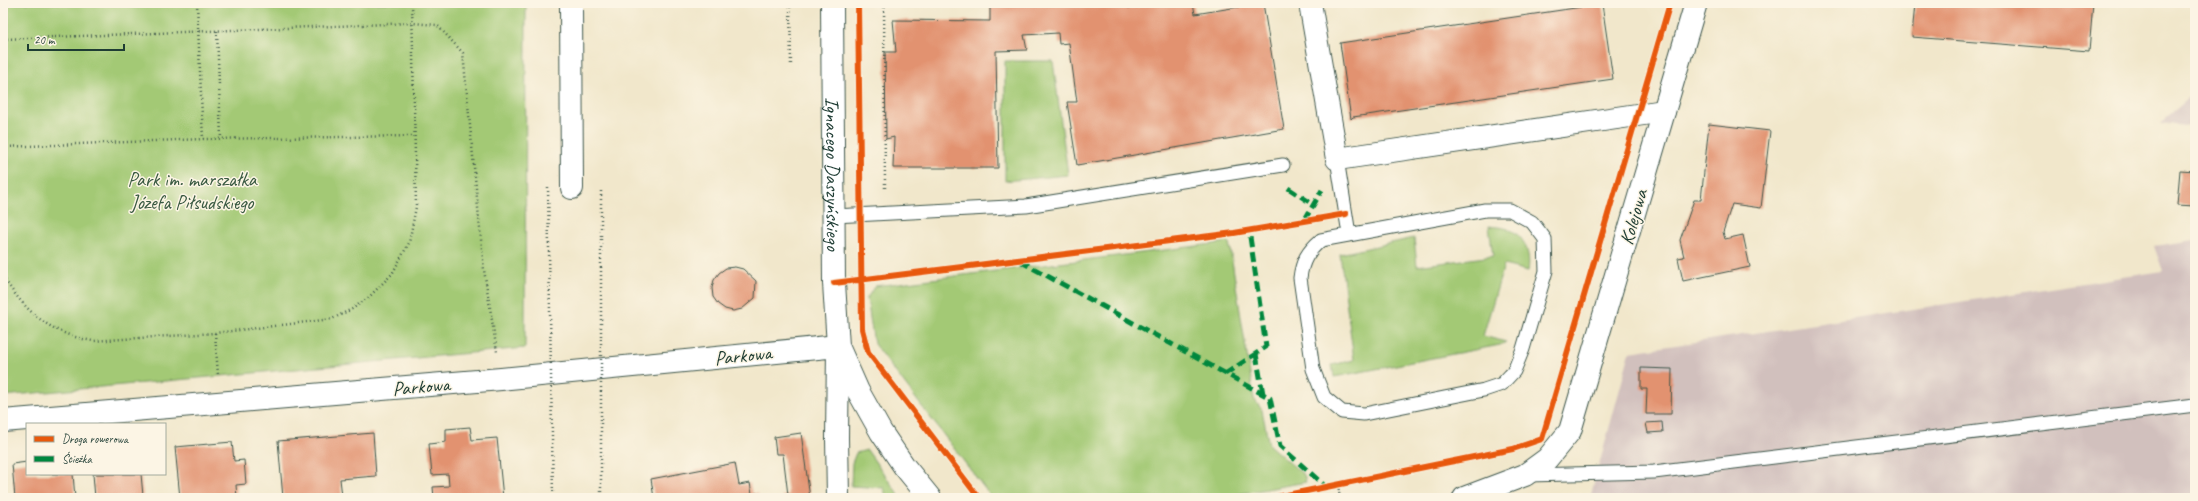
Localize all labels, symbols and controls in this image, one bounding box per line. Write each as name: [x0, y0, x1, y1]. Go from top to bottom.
scale bar: [28, 26, 124, 52]
text: 20 m: [34, 32, 56, 48]
street label: Ignacego Daszyńskiego: [820, 97, 846, 252]
park label: Park im. marszałka Józefa Piłsudskiego: [127, 167, 258, 215]
street label: Kolejowa: [1614, 186, 1654, 248]
street label: Parkowa: [713, 340, 775, 371]
street label: Parkowa: [391, 371, 452, 401]
legend: [26, 423, 166, 475]
text: Droga rowerowa: [62, 431, 129, 447]
text: Ścieżka: [62, 451, 92, 467]

